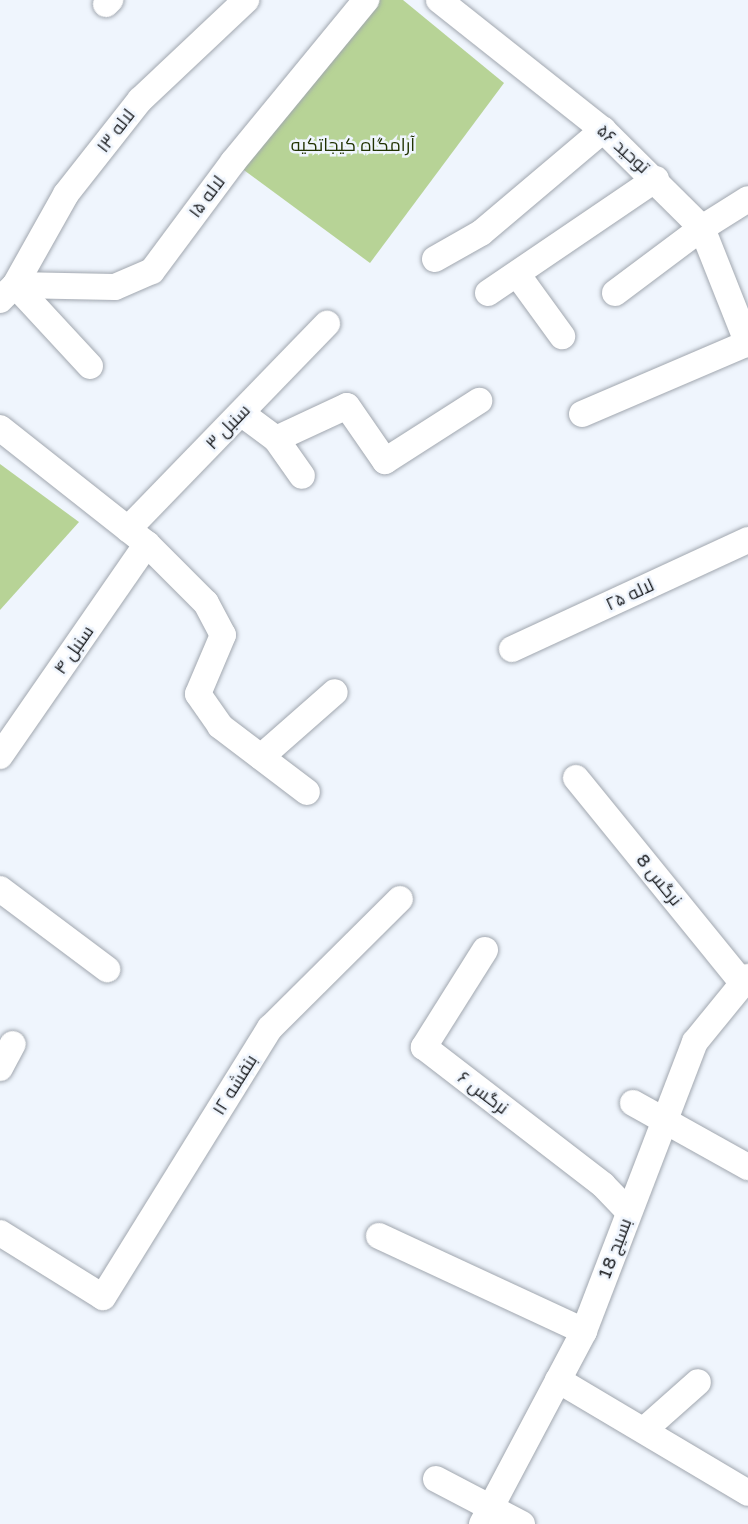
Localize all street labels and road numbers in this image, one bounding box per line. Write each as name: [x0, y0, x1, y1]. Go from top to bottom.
street label: لاله ۱۳: [92, 105, 140, 157]
street label: توحید ۵۶: [592, 120, 654, 178]
street label: لاله ۱۵: [184, 172, 230, 222]
street label: سنبل ۳: [201, 400, 255, 454]
street label: لاله ۲۵: [602, 574, 658, 616]
street label: سنبل ۴: [49, 621, 99, 679]
street label: نرگس 8: [631, 850, 687, 910]
street label: بنفشه ۱۲: [208, 1051, 262, 1119]
street label: نرگس ۶: [453, 1067, 513, 1119]
street label: بسیج 18: [593, 1215, 637, 1283]

